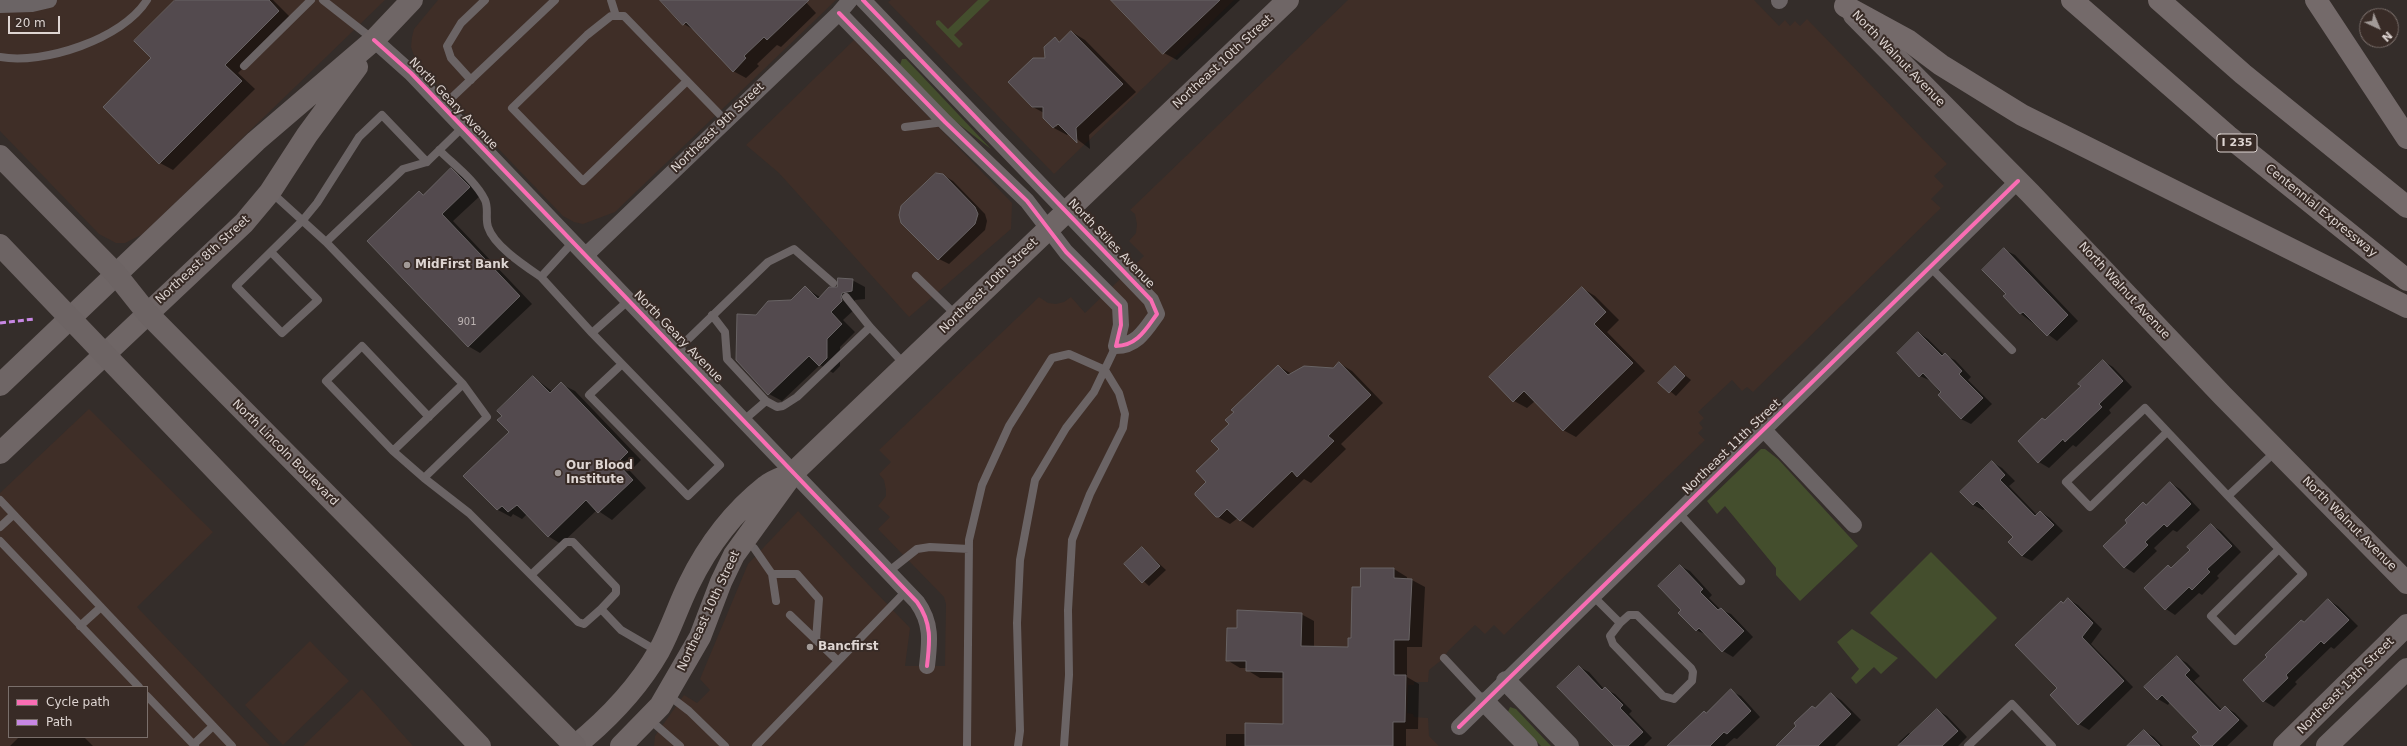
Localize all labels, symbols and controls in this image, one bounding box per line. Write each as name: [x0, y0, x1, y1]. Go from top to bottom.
scale bar: [10, 8, 62, 34]
street label: North Walnut Avenue: [1849, 8, 1947, 110]
north arrow: [2359, 8, 2399, 48]
street label: Northeast 10th Street: [1170, 12, 1276, 112]
text: 20 m: [15, 16, 46, 30]
text: N: [2379, 28, 2395, 44]
street label: North Geary Avenue: [406, 55, 500, 153]
street label: Northeast 9th Street: [669, 80, 767, 176]
road number: I 235: [2217, 134, 2257, 152]
street label: Centennial Expressway: [2262, 161, 2380, 261]
street label: North Stiles Avenue: [1065, 196, 1157, 292]
street label: Northeast 8th Street: [153, 213, 253, 307]
street label: Northeast 10th Street: [937, 235, 1041, 337]
street label: North Walnut Avenue: [2075, 239, 2173, 343]
place label: MidFirst Bank: [415, 258, 509, 272]
marker: MidFirst Bank: [402, 260, 412, 270]
street label: North Geary Avenue: [631, 288, 725, 386]
house number: 901: [457, 316, 477, 328]
street label: Northeast 11th Street: [1680, 396, 1784, 498]
street label: North Lincoln Boulevard: [229, 397, 341, 509]
place label: Our Blood Institute: [566, 459, 633, 487]
marker: Our Blood Institute: [553, 468, 563, 478]
street label: North Walnut Avenue: [2299, 474, 2399, 574]
street label: Northeast 10th Street: [675, 549, 743, 673]
street label: Northeast 13th Street: [2295, 635, 2397, 737]
place label: Bancfirst: [818, 640, 879, 654]
marker: Bancfirst: [805, 642, 815, 652]
legend: [8, 686, 148, 738]
text: Cycle path: [46, 695, 110, 709]
text: Path: [46, 715, 72, 729]

